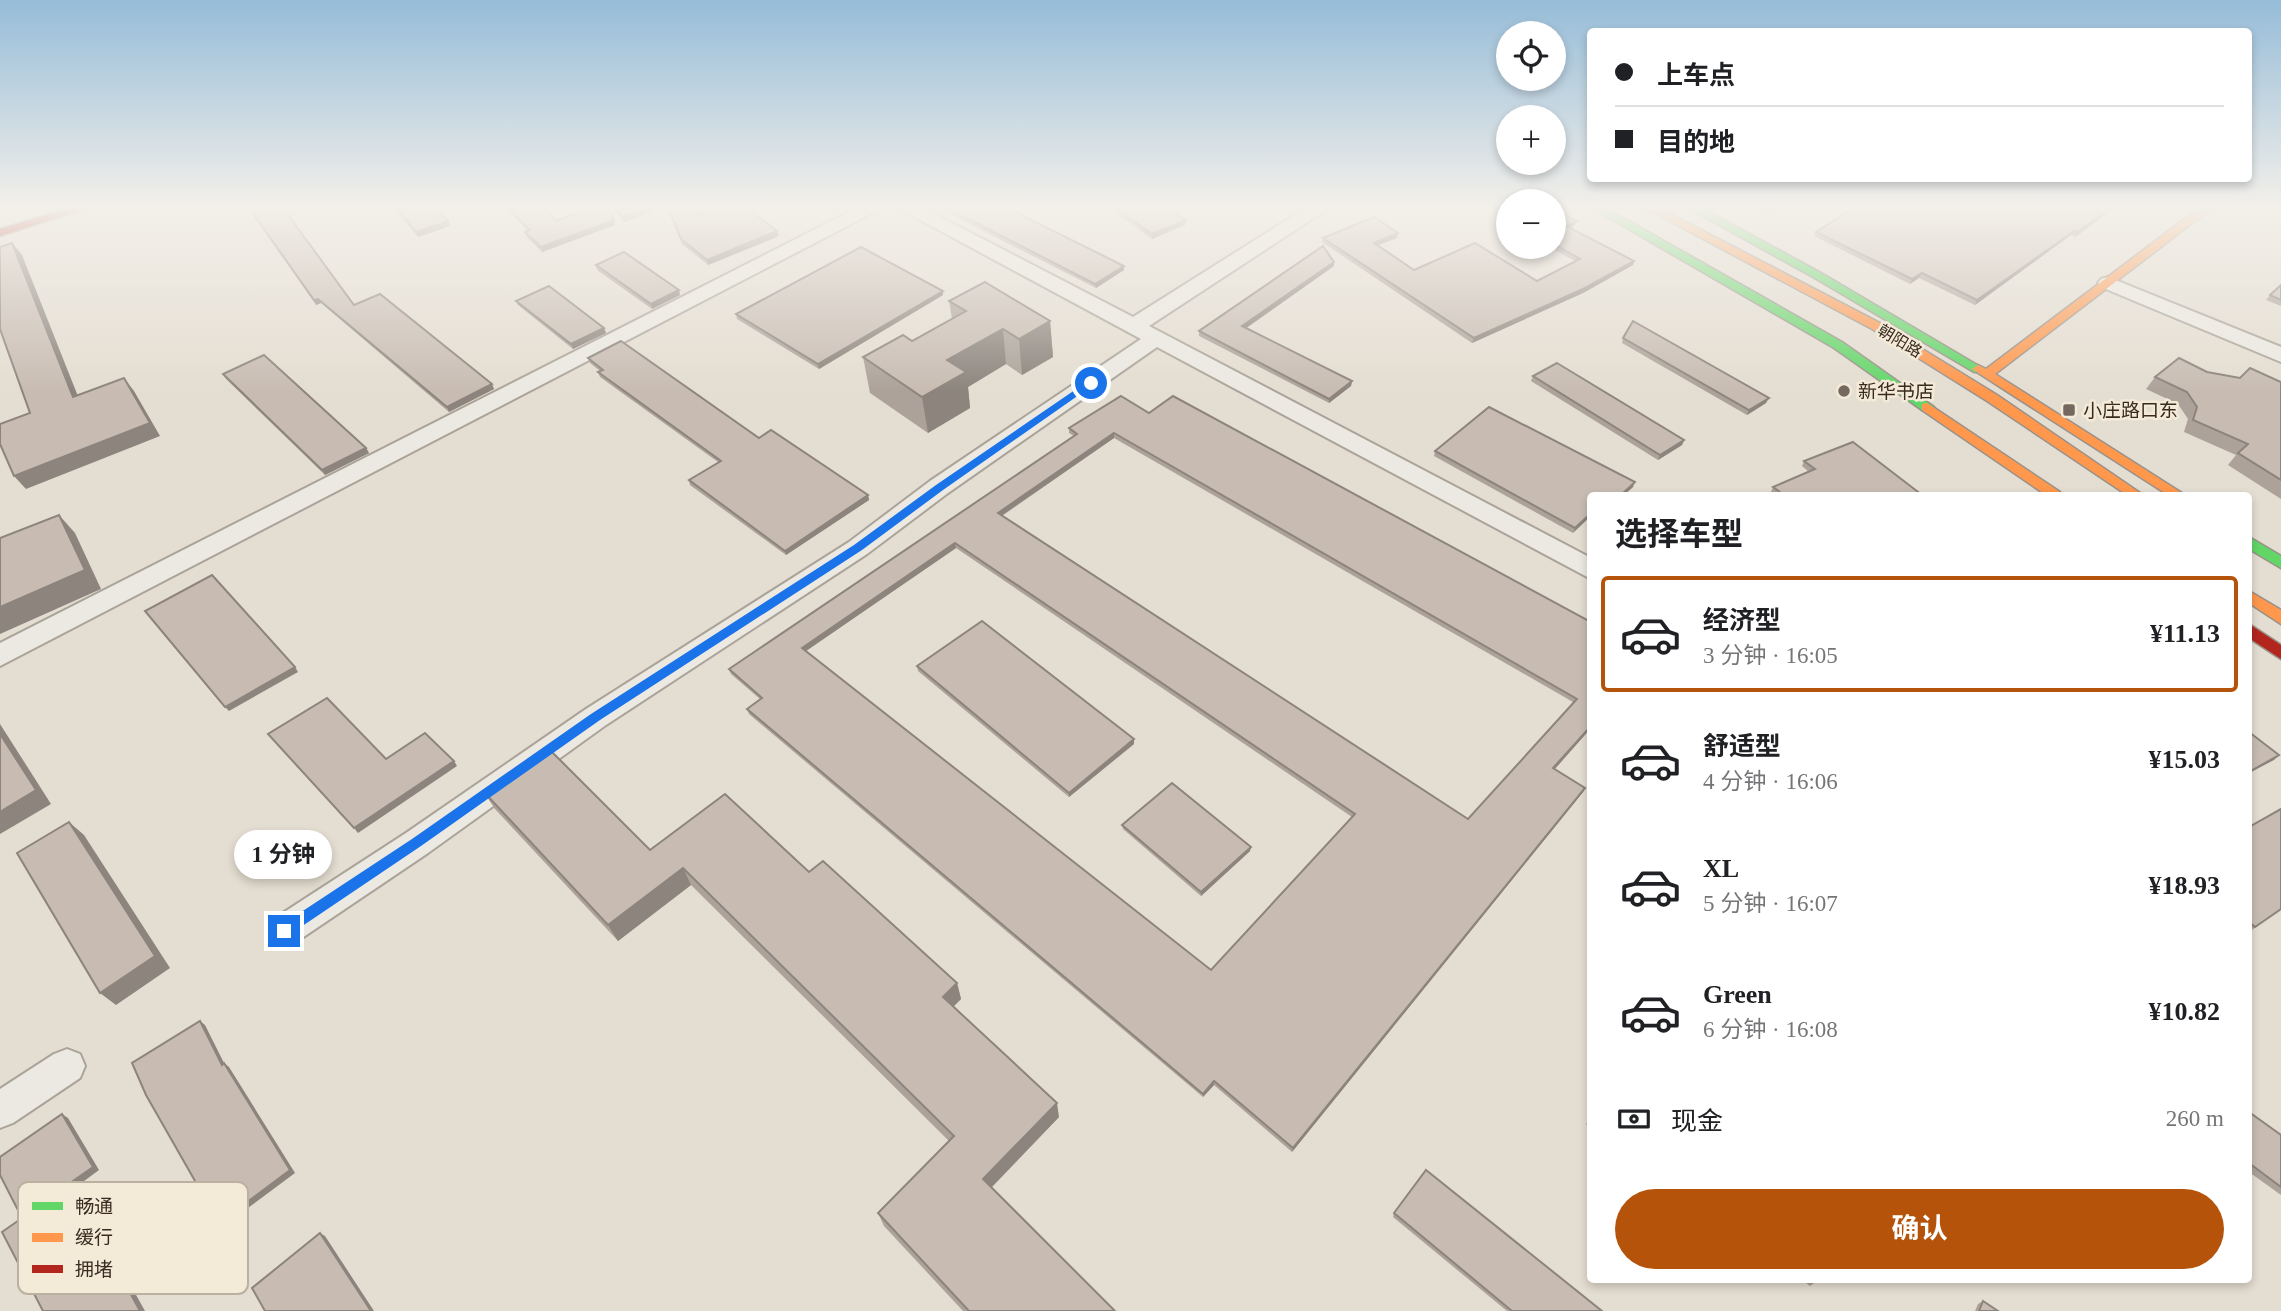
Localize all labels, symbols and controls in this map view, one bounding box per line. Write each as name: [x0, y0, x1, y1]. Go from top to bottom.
map controls: [1496, 21, 1566, 259]
button: locate: [1496, 21, 1566, 91]
text: 上车点: [1657, 61, 1735, 90]
button: +: [1496, 105, 1566, 175]
text: 目的地: [1657, 128, 1735, 157]
button: −: [1496, 189, 1566, 259]
street label: 朝阳路: [1875, 321, 1925, 361]
route start: [1075, 367, 1107, 399]
place label: 新华书店: [1858, 381, 1934, 402]
marker: 新华书店: [1836, 383, 1852, 399]
place label: 小庄路口东: [2083, 400, 2178, 421]
marker: 小庄路口东: [2061, 402, 2077, 418]
text: 选择车型: [1615, 516, 1743, 552]
icon: car: [1619, 603, 1682, 666]
text: 经济型: [1703, 606, 1781, 635]
text: ¥11.13: [2150, 619, 2220, 648]
text: 3 分钟 · 16:05: [1703, 643, 1838, 668]
icon: car: [1619, 729, 1682, 792]
text: 舒适型: [1703, 732, 1781, 761]
text: ¥15.03: [2149, 745, 2220, 774]
text: 4 分钟 · 16:06: [1703, 769, 1838, 794]
callout: 1 分钟: [235, 830, 333, 878]
text: 1 分钟: [251, 842, 315, 867]
text: XL: [1703, 854, 1739, 883]
icon: car: [1619, 855, 1682, 918]
text: ¥18.93: [2149, 871, 2220, 900]
text: 5 分钟 · 16:07: [1703, 891, 1838, 916]
route end: [268, 915, 300, 947]
text: Green: [1703, 980, 1772, 1009]
icon: car: [1619, 981, 1682, 1044]
text: ¥10.82: [2149, 997, 2220, 1026]
text: 6 分钟 · 16:08: [1703, 1017, 1838, 1042]
icon: cash: [1615, 1100, 1653, 1138]
text: 260 m: [2166, 1106, 2224, 1131]
text: 现金: [1671, 1107, 1723, 1136]
legend: [18, 1182, 248, 1294]
button: 确认: [1615, 1189, 2224, 1269]
text: 畅通: [75, 1196, 113, 1217]
text: 缓行: [75, 1227, 113, 1248]
text: 拥堵: [75, 1259, 113, 1280]

